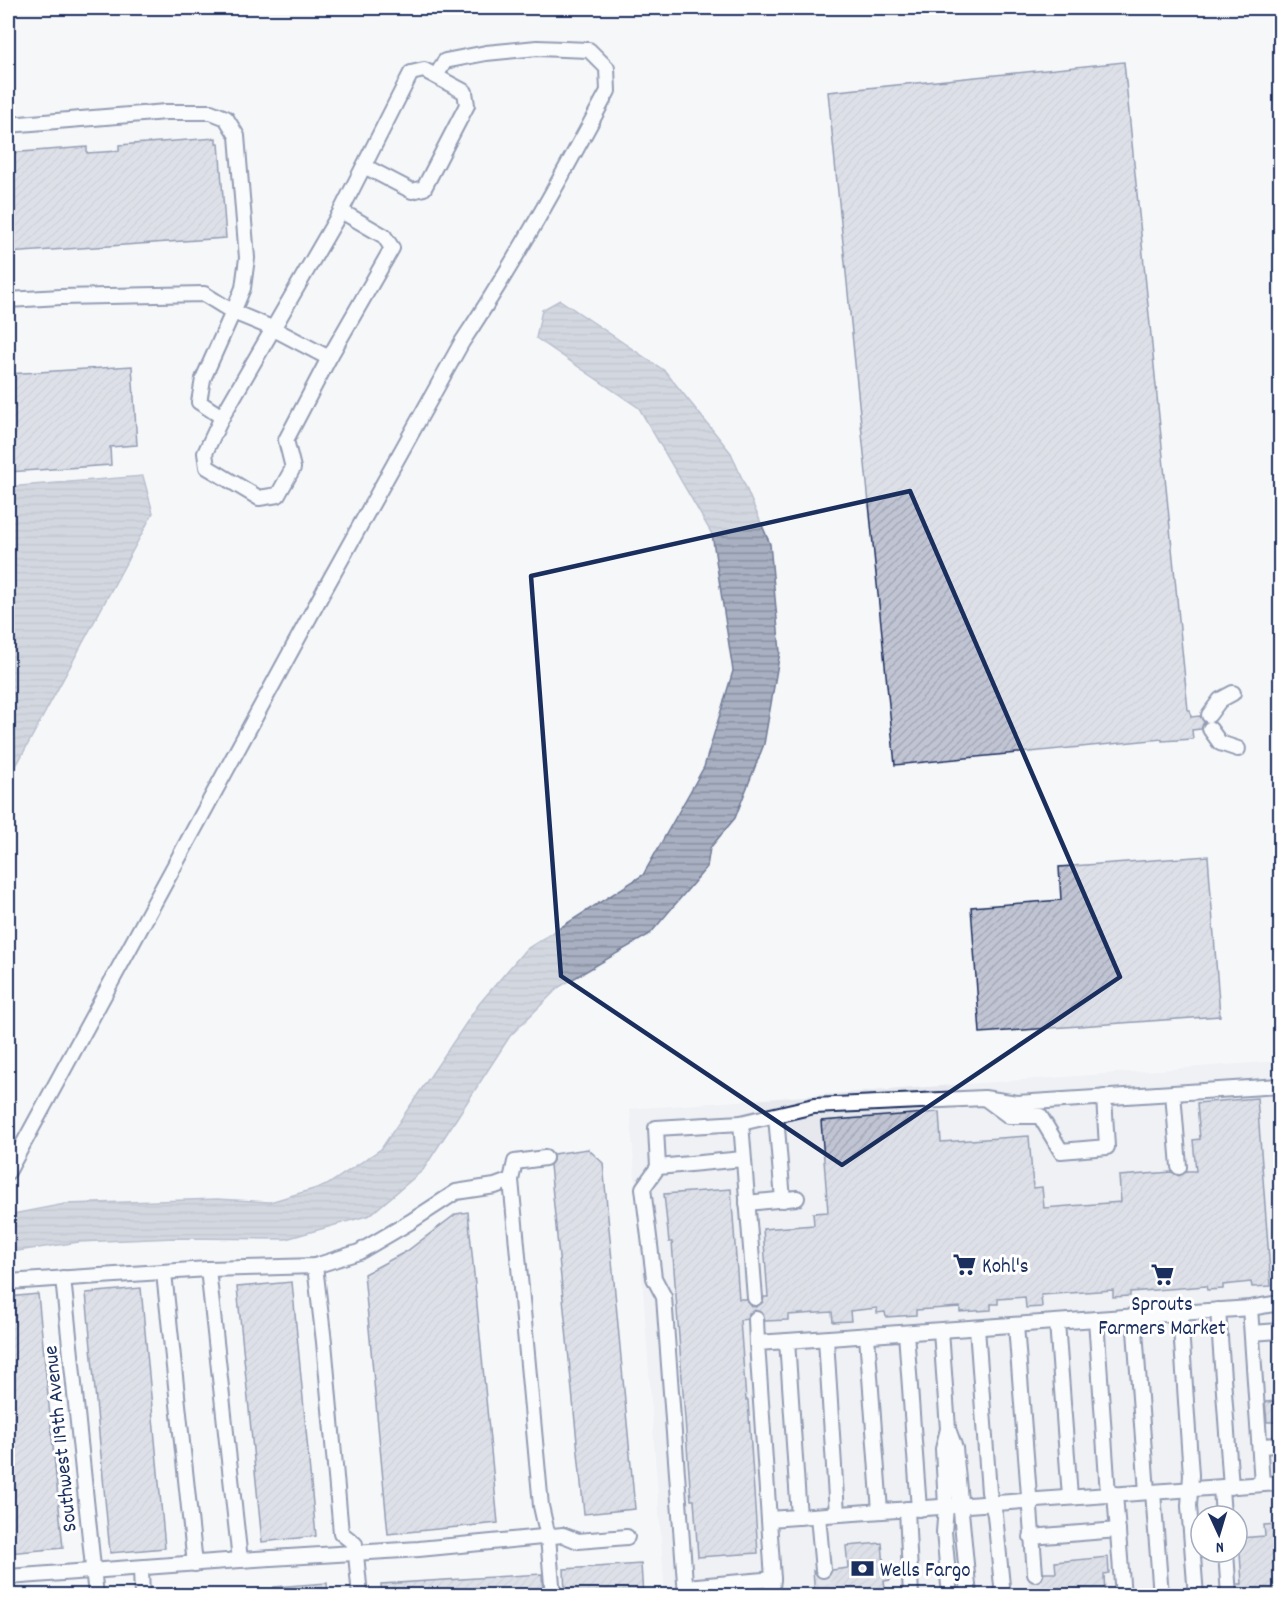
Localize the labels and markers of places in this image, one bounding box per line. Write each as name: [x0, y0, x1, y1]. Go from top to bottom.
supermarket icon: Kohl's: [951, 1252, 977, 1278]
place label: Kohl's: [982, 1253, 1029, 1283]
supermarket icon: Sprouts Farmers Market: [1149, 1262, 1175, 1288]
place label: Sprouts Farmers Market: [1098, 1291, 1226, 1345]
bank icon: Wells Fargo: [849, 1556, 875, 1582]
place label: Wells Fargo: [880, 1557, 971, 1587]

